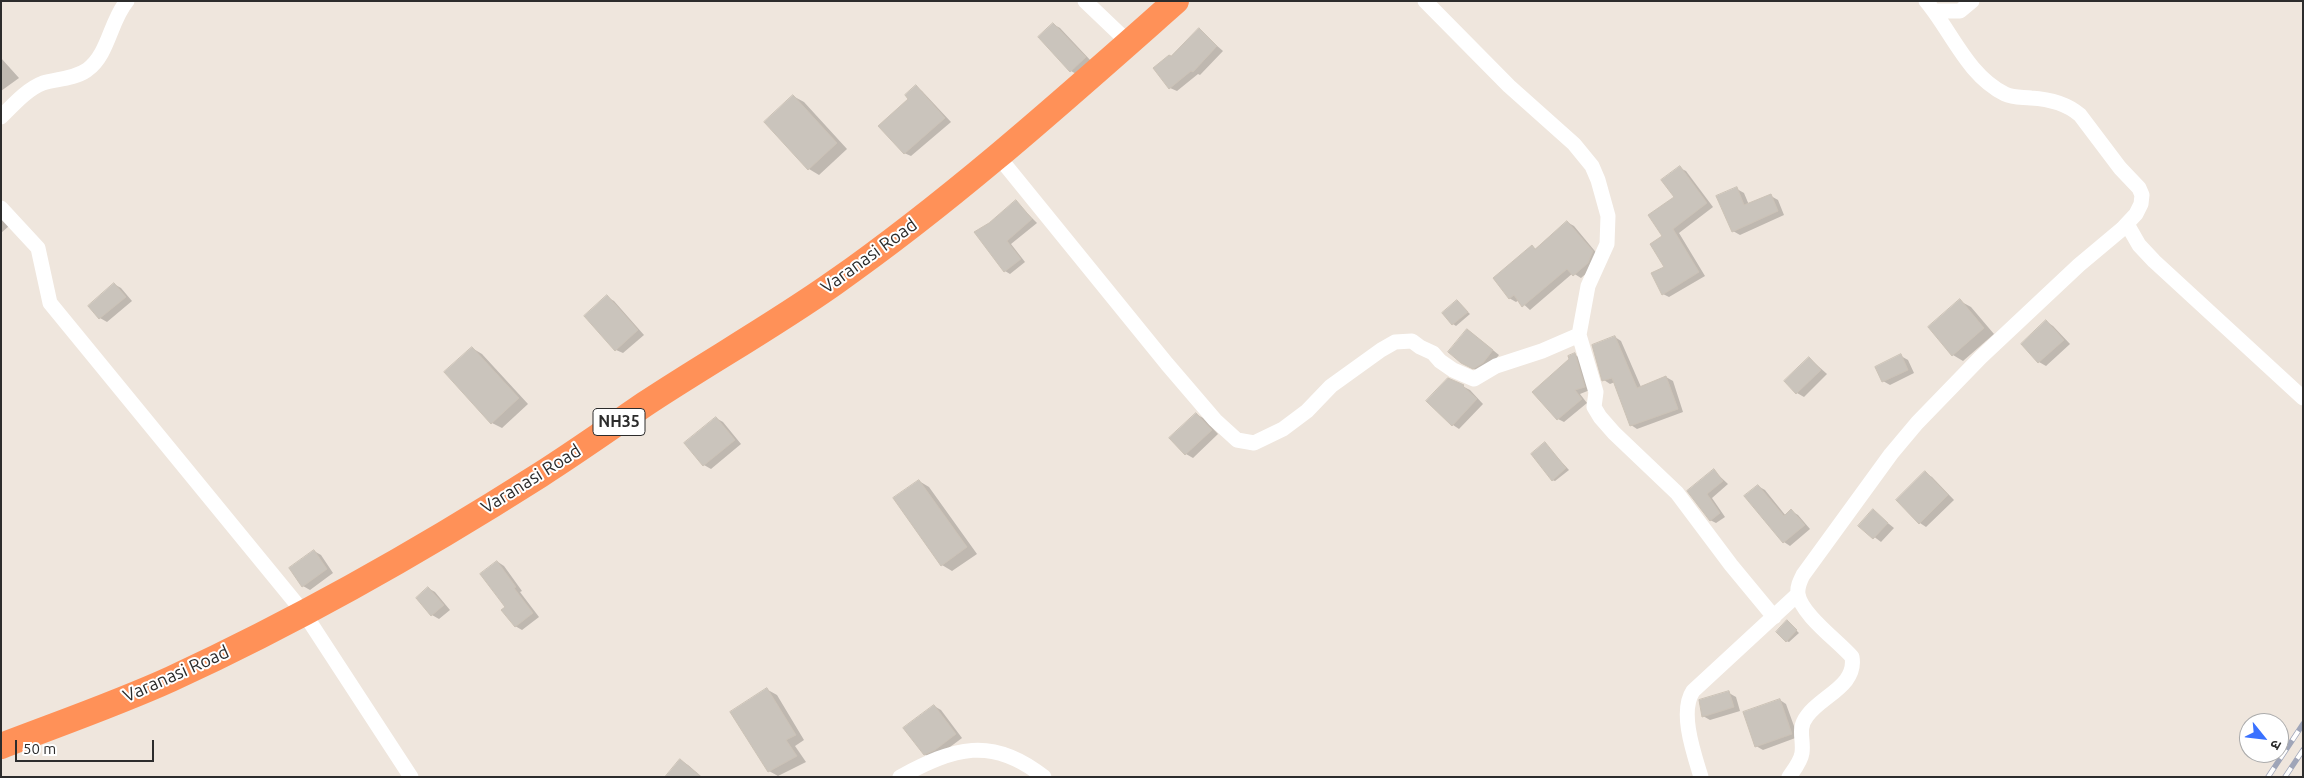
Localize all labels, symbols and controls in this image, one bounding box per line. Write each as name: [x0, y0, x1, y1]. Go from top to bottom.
street label: Varanasi Road: [817, 214, 921, 298]
road number: NH35: [593, 408, 645, 436]
street label: Varanasi Road: [477, 440, 585, 518]
street label: Varanasi Road: [120, 641, 232, 707]
north arrow: [2239, 713, 2289, 763]
scale bar: [18, 730, 156, 762]
text: उ: [2267, 737, 2285, 752]
text: 50 m: [23, 740, 56, 757]

